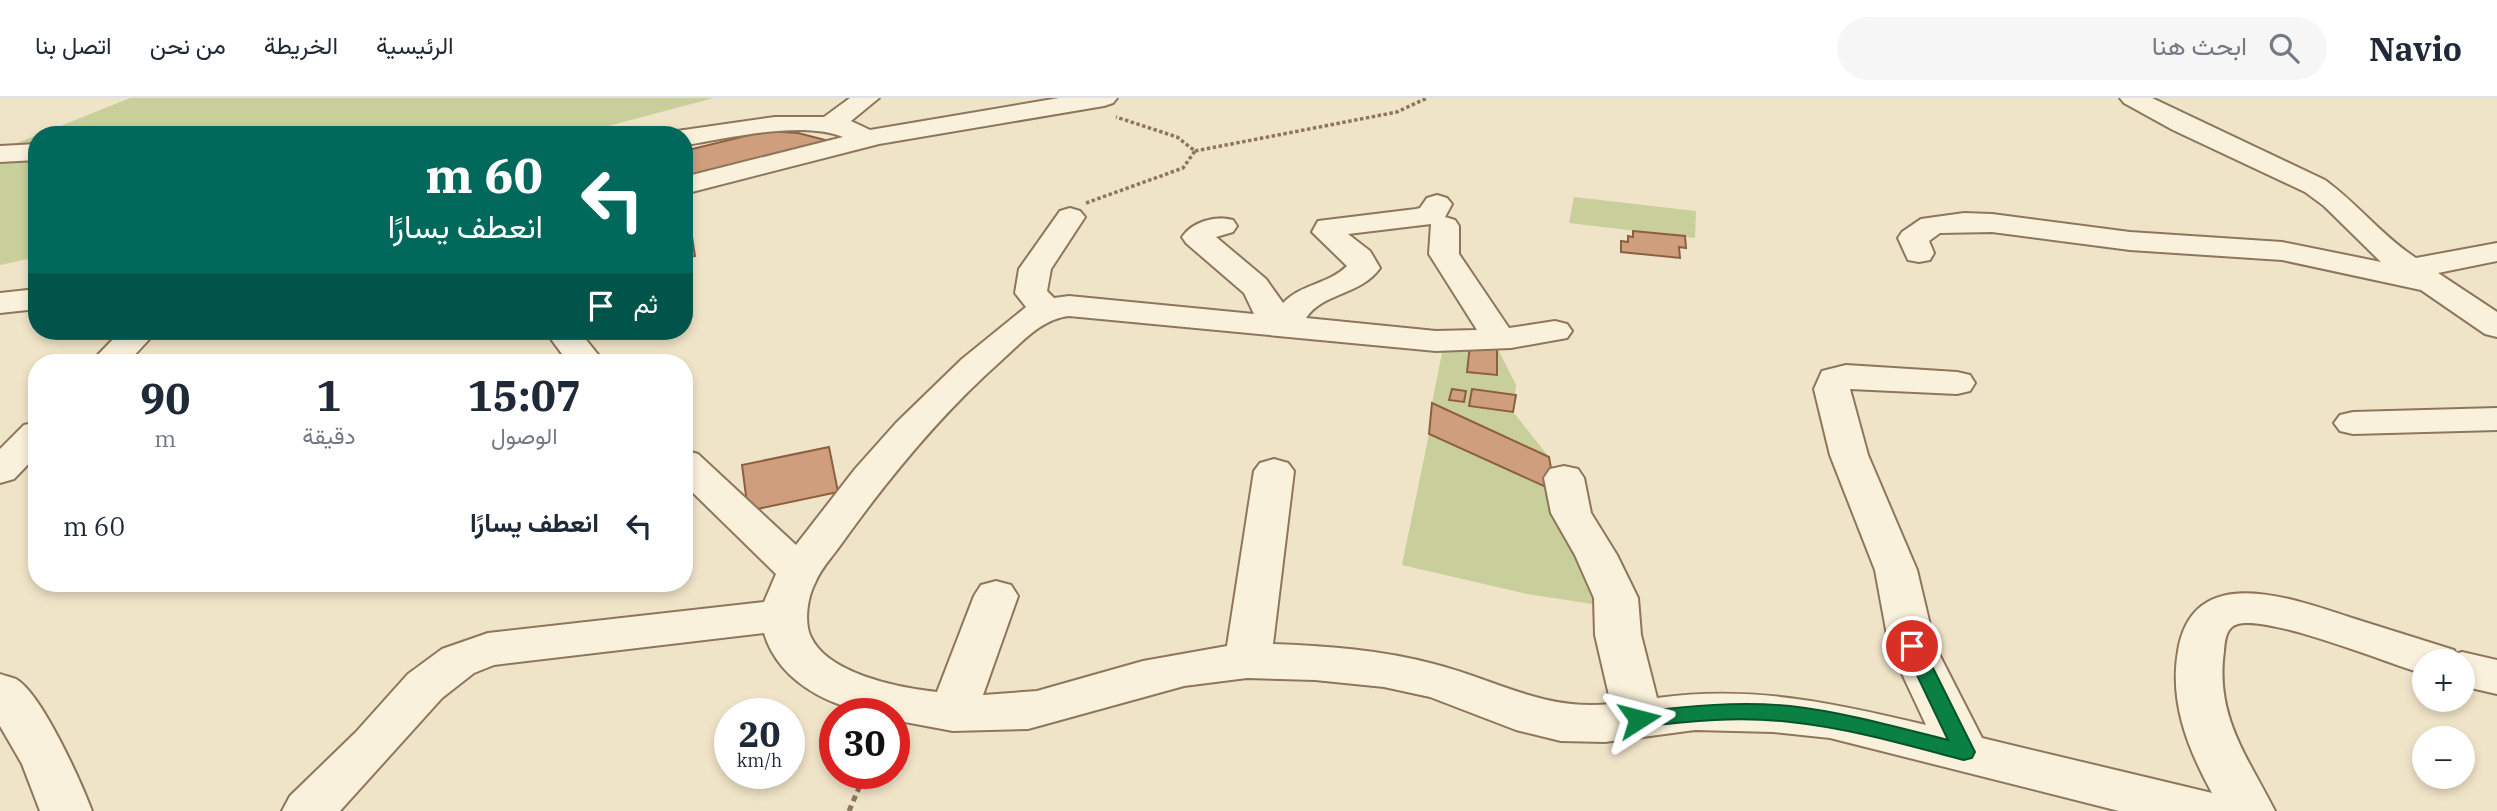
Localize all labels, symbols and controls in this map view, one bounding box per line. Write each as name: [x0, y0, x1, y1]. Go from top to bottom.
search box: [1837, 17, 2327, 80]
text: Navio: [2369, 27, 2462, 70]
text: ابحث هنا: [2152, 28, 2247, 62]
text: اتصل بنا: [35, 29, 112, 61]
text: من نحن: [150, 29, 226, 61]
text: الخريطة: [264, 29, 338, 61]
text: الرئيسية: [376, 29, 454, 61]
icon: search: [2265, 29, 2303, 67]
text: 60 m: [425, 143, 543, 206]
icon: left: [567, 154, 658, 245]
text: انعطف يسارًا: [388, 205, 543, 247]
text: ثم: [634, 286, 658, 320]
icon: arrive: [582, 287, 620, 325]
text: 1: [316, 368, 342, 423]
text: 15:07: [468, 368, 581, 423]
text: 90: [140, 371, 190, 426]
text: دقيقة: [302, 420, 356, 450]
text: الوصول: [491, 420, 557, 450]
text: m: [154, 423, 176, 453]
text: انعطف يسارًا: [470, 505, 599, 539]
icon: left: [620, 507, 658, 545]
text: 60 m: [63, 509, 125, 543]
pin: [1882, 616, 1942, 676]
icon: arrive: [1893, 627, 1931, 665]
map controls: [2412, 649, 2475, 789]
button: +: [2412, 649, 2475, 712]
position arrow: [1602, 682, 1676, 756]
speed limit sign: 30: [819, 698, 910, 789]
text: 20: [738, 711, 781, 757]
button: −: [2412, 726, 2475, 789]
text: km/h: [737, 749, 782, 772]

